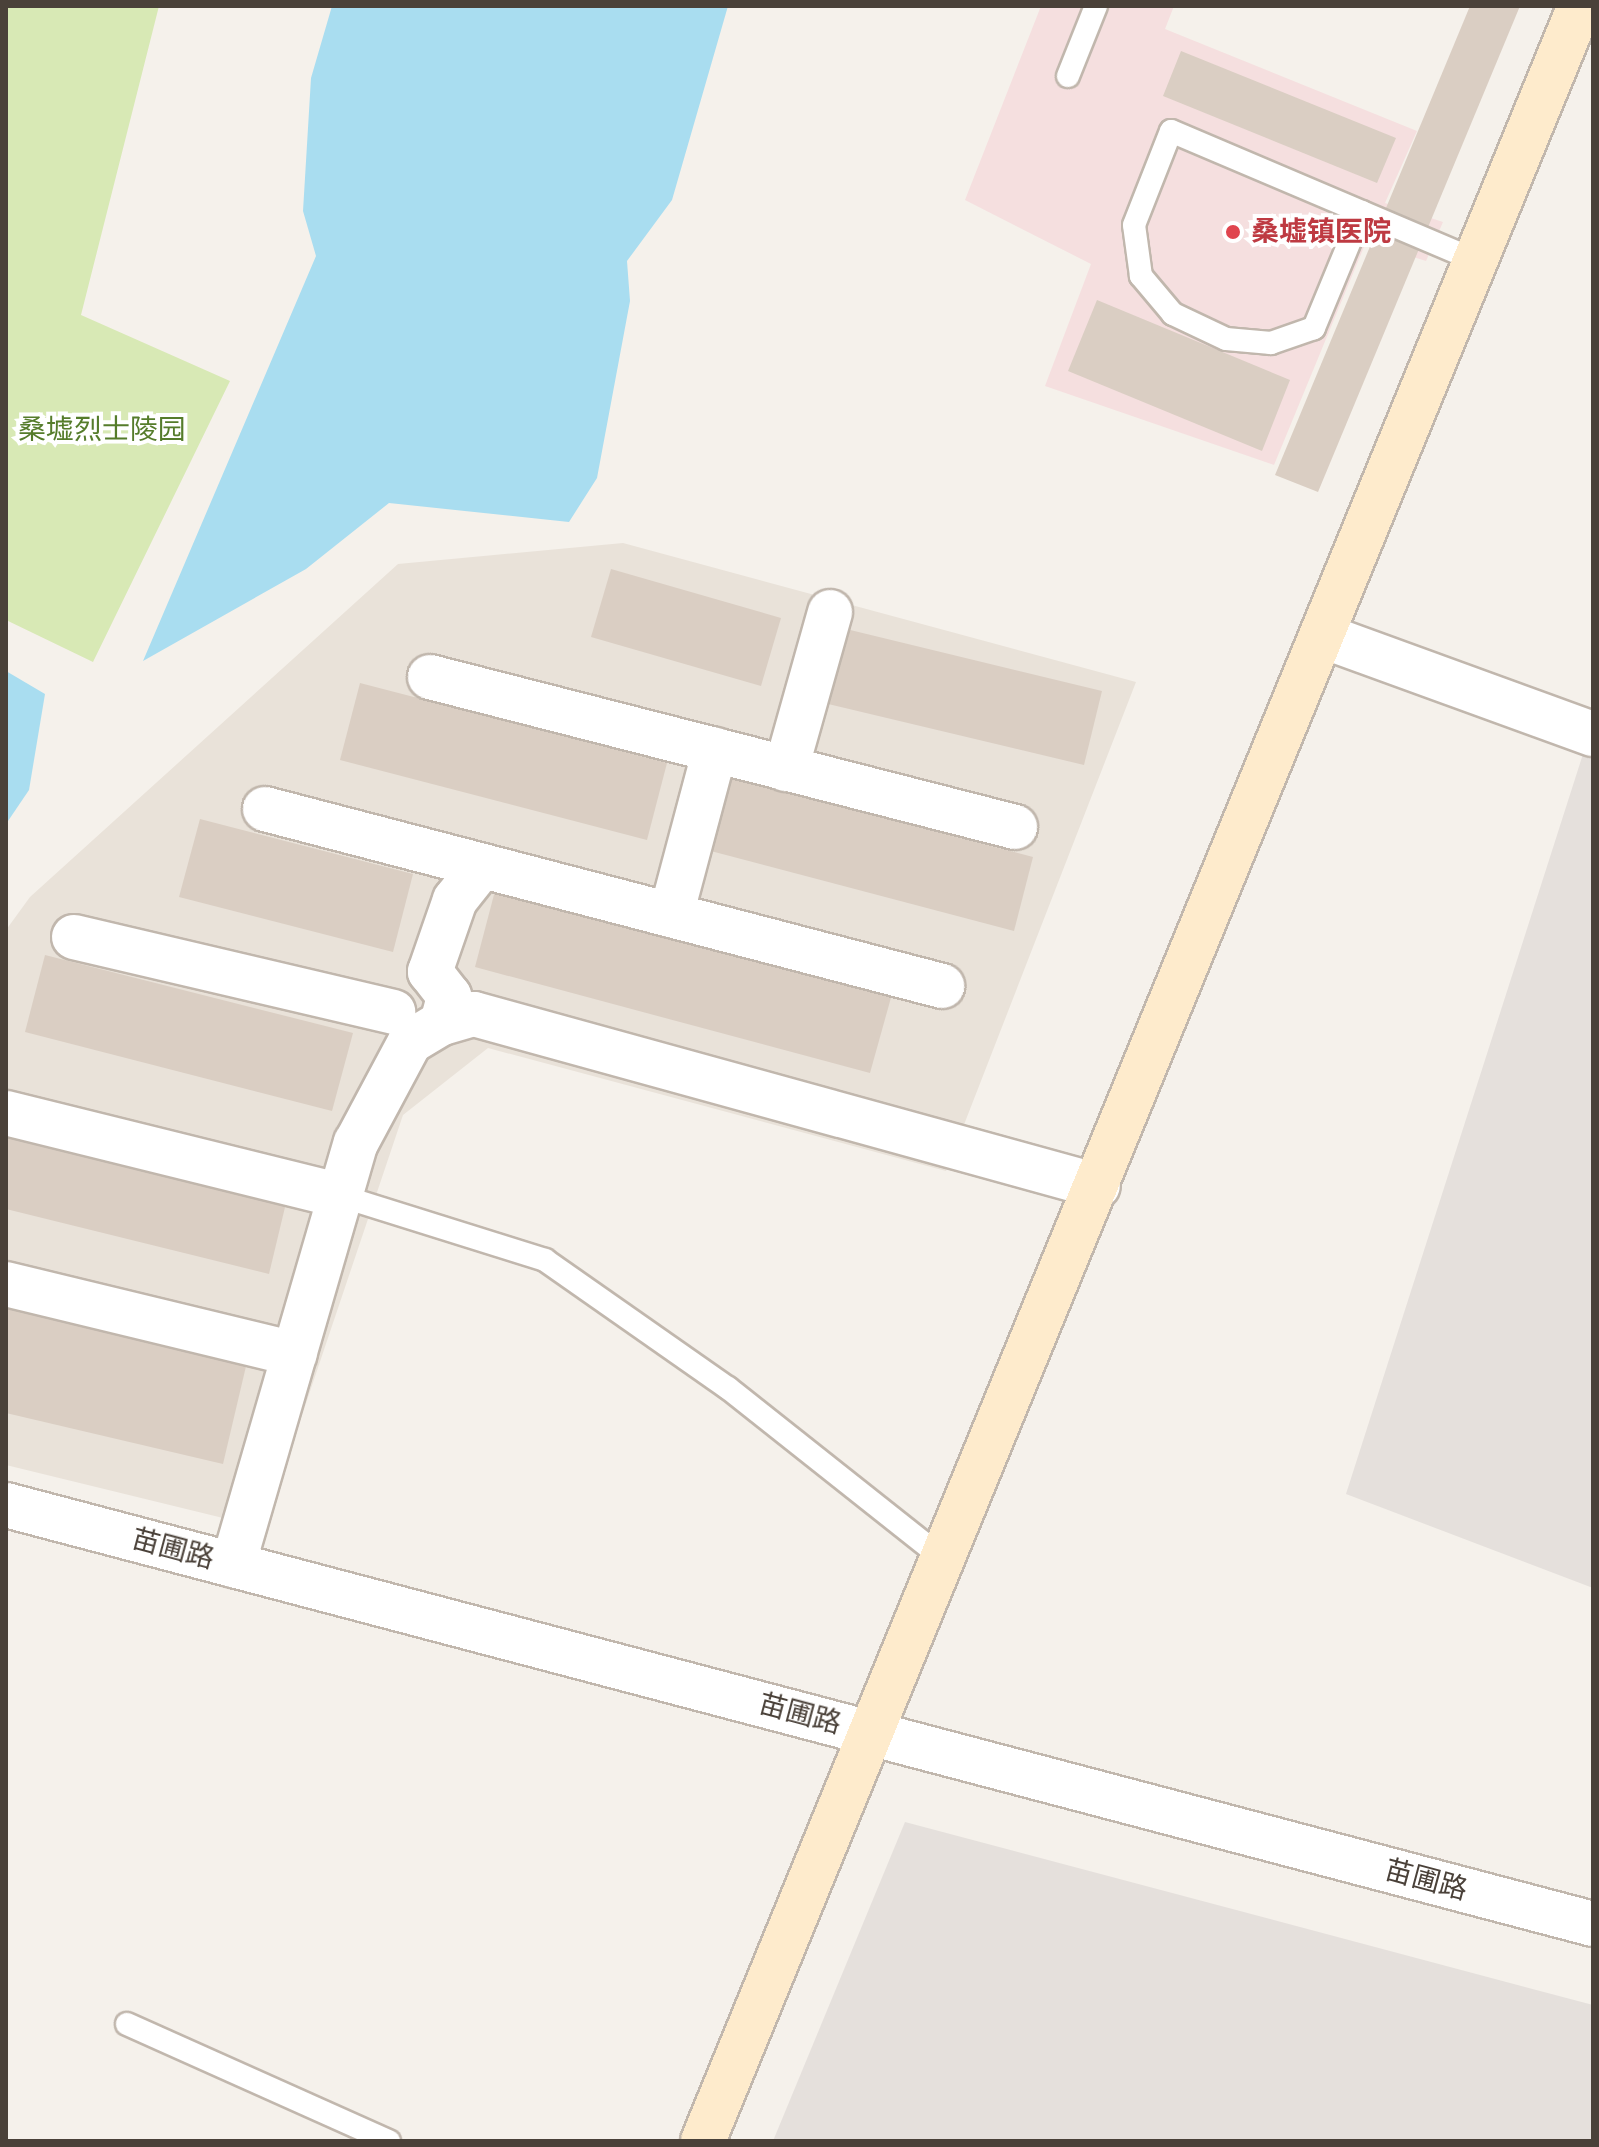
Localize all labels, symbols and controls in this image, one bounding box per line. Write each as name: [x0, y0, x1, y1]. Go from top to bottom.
place label: 桑墟镇医院: [1251, 215, 1391, 249]
marker: 桑墟镇医院: [1222, 221, 1244, 243]
park label: 桑墟烈士陵园: [18, 413, 186, 447]
street label: 苗圃路: [128, 1522, 218, 1576]
street label: 苗圃路: [755, 1687, 845, 1741]
street label: 苗圃路: [1381, 1853, 1471, 1907]

